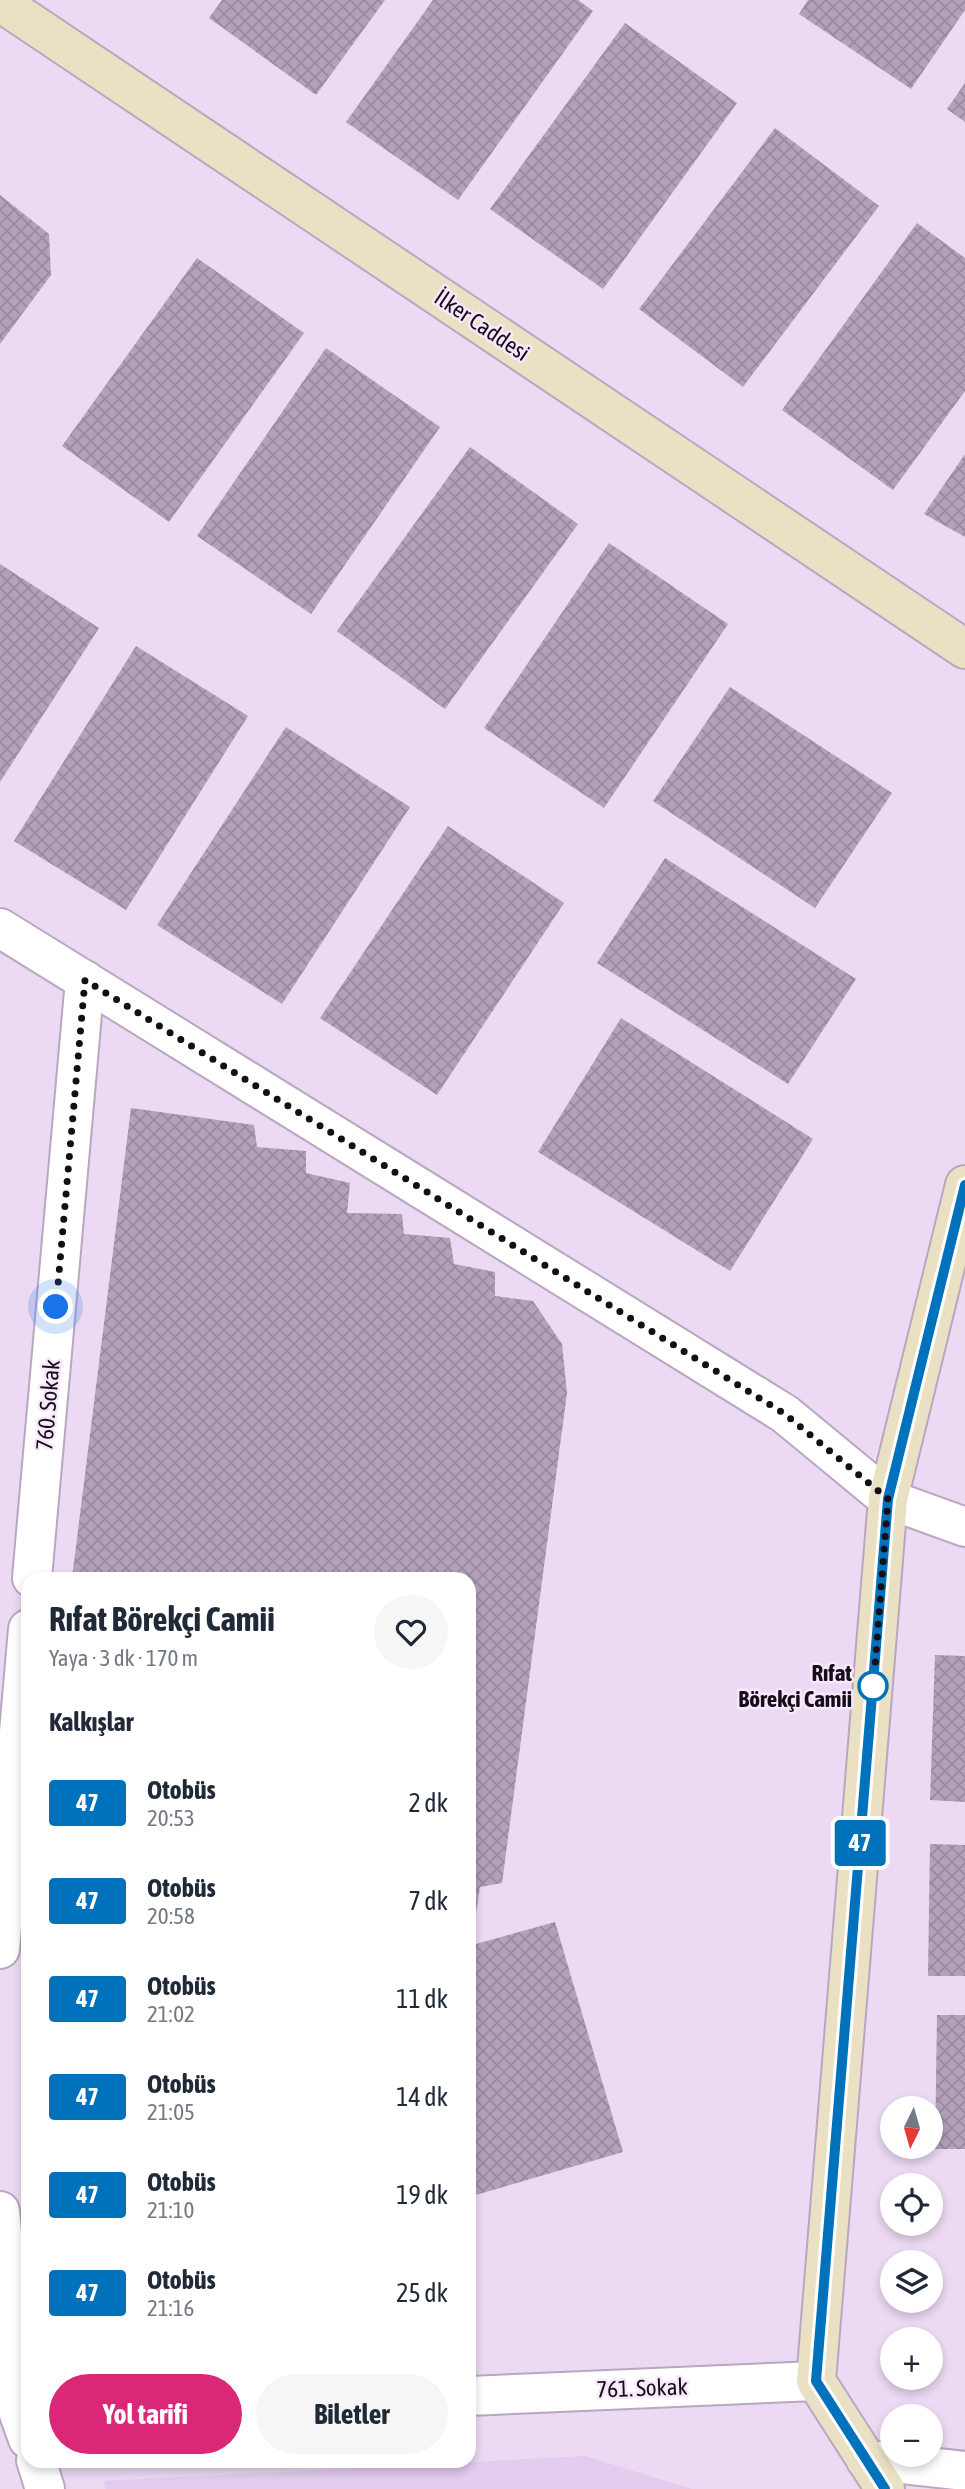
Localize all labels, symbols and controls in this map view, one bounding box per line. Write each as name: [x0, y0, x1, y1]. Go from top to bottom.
street label: İlker Caddesi: [430, 284, 534, 366]
your location: [38, 1289, 73, 1324]
street label: 760. Sokak: [31, 1358, 65, 1452]
button: heart: [374, 1595, 448, 1669]
text: Rıfat Börekçi Camii: [49, 1600, 275, 1638]
text: Yaya · 3 dk · 170 m: [49, 1645, 198, 1671]
place label: Rıfat Börekçi Camii: [738, 1660, 852, 1712]
marker: Rıfat Börekçi Camii: [858, 1671, 888, 1701]
text: Kalkışlar: [49, 1707, 133, 1737]
text: Otobüs: [147, 1775, 216, 1805]
text: 2 dk: [408, 1788, 448, 1818]
text: 47: [76, 1789, 99, 1816]
text: 20:53: [147, 1805, 195, 1831]
line badge: 47: [828, 1820, 892, 1866]
text: 47: [849, 1829, 871, 1856]
text: Otobüs: [147, 1873, 216, 1903]
text: 7 dk: [408, 1886, 448, 1916]
text: 47: [76, 1887, 99, 1914]
text: 20:58: [147, 1903, 195, 1929]
text: Otobüs: [147, 1971, 216, 2001]
text: 11 dk: [396, 1984, 448, 2014]
text: 47: [76, 1985, 99, 2012]
text: 21:02: [147, 2001, 195, 2027]
text: Otobüs: [147, 2069, 216, 2099]
text: 14 dk: [396, 2082, 448, 2112]
text: 47: [76, 2083, 99, 2110]
north arrow: [880, 2096, 943, 2160]
map controls: [880, 2096, 943, 2467]
text: 21:05: [147, 2099, 195, 2125]
text: Otobüs: [147, 2167, 216, 2197]
button: locate: [880, 2173, 943, 2236]
text: 19 dk: [396, 2180, 448, 2210]
text: 47: [76, 2181, 99, 2208]
text: 21:10: [147, 2197, 194, 2223]
button: layers: [880, 2250, 943, 2313]
text: Otobüs: [147, 2265, 216, 2295]
text: 25 dk: [396, 2278, 448, 2308]
text: 47: [76, 2279, 99, 2306]
text: 21:16: [147, 2295, 194, 2321]
button: +: [880, 2327, 943, 2390]
street label: 761. Sokak: [596, 2373, 688, 2403]
button: Yol tarifi: [49, 2374, 242, 2454]
button: Biletler: [256, 2374, 448, 2454]
button: −: [880, 2404, 943, 2467]

